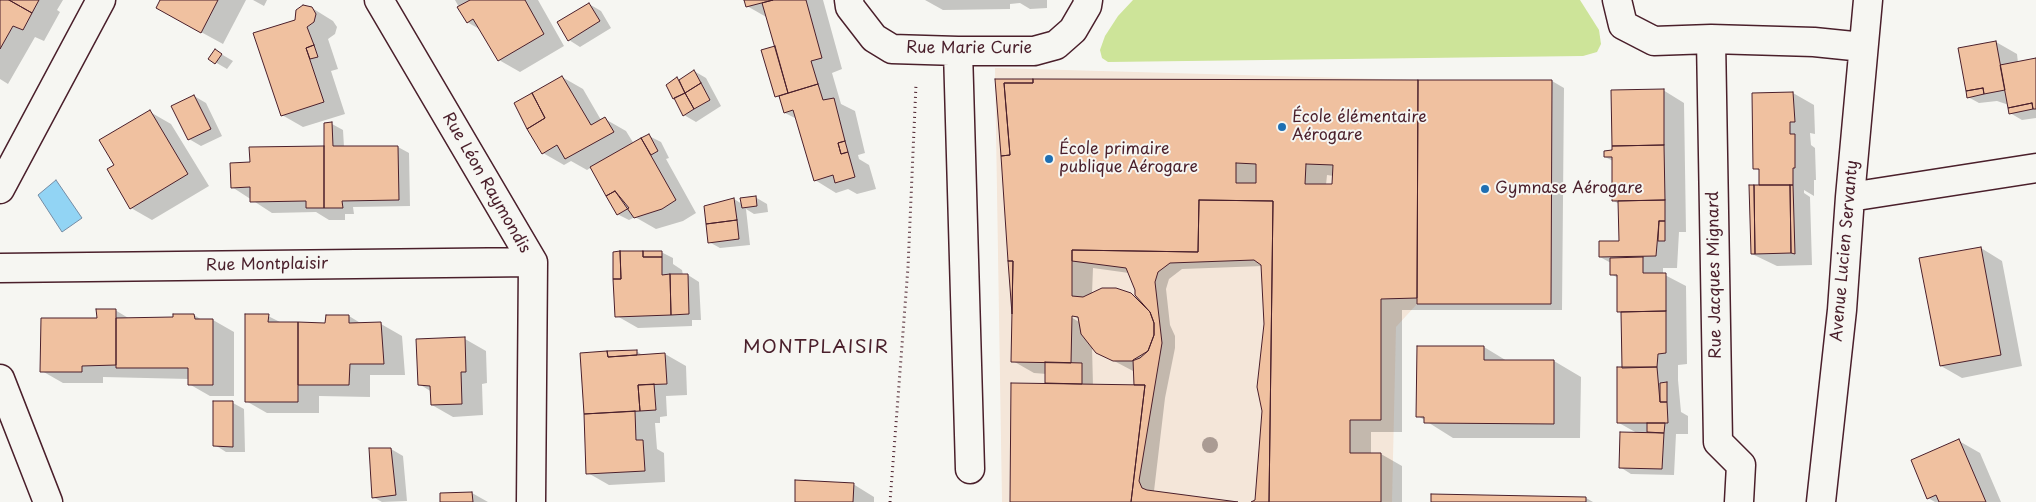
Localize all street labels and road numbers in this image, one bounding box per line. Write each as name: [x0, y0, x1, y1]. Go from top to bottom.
street label: Rue Marie Curie: [906, 39, 1032, 59]
street label: Rue Léon Raymondis: [438, 109, 534, 257]
street label: Avenue Lucien Servanty: [1827, 159, 1863, 343]
street label: Rue Jacques Mignard: [1704, 191, 1726, 359]
street label: Rue Montplaisir: [206, 254, 328, 276]

